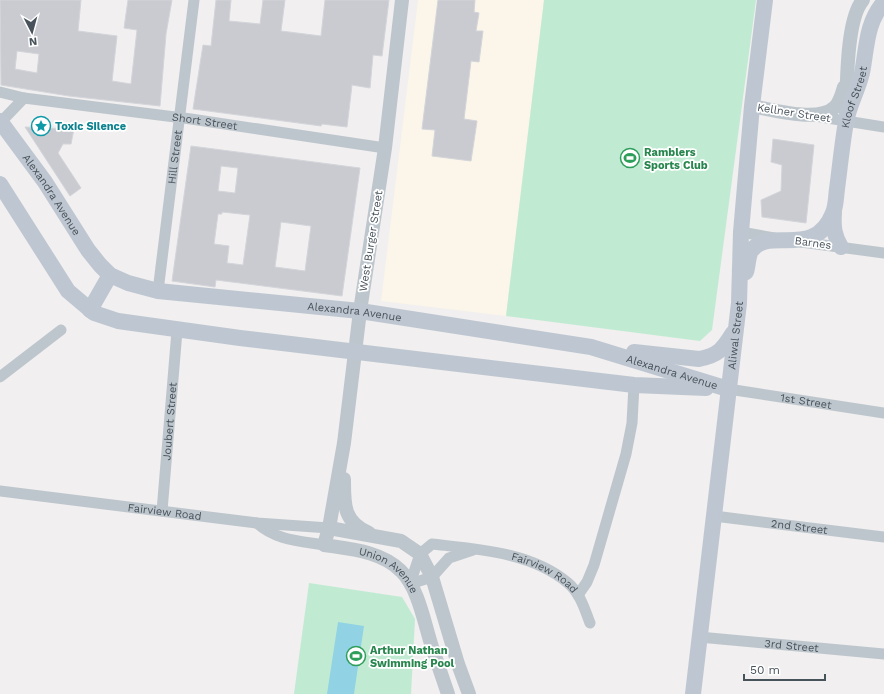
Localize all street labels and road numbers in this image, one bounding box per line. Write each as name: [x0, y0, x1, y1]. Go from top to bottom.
street label: Kloof Street: [839, 65, 870, 129]
street label: Kellner Street: [756, 101, 832, 125]
street label: Short Street: [171, 110, 239, 132]
street label: Hill Street: [165, 129, 184, 185]
street label: Alexandra Avenue: [20, 151, 83, 238]
street label: West Burger Street: [357, 189, 385, 292]
street label: Barnes: [794, 234, 832, 252]
street label: Alexandra Avenue: [307, 299, 403, 324]
street label: Aliwal Street: [725, 300, 746, 370]
street label: Alexandra Avenue: [625, 352, 720, 392]
street label: Joubert Street: [160, 381, 179, 461]
street label: 1st Street: [780, 391, 833, 411]
street label: Fairview Road: [127, 500, 202, 523]
street label: 2nd Street: [770, 517, 829, 537]
street label: Union Avenue: [358, 544, 421, 595]
street label: Fairview Road: [510, 549, 581, 595]
street label: 3rd Street: [764, 637, 820, 655]

